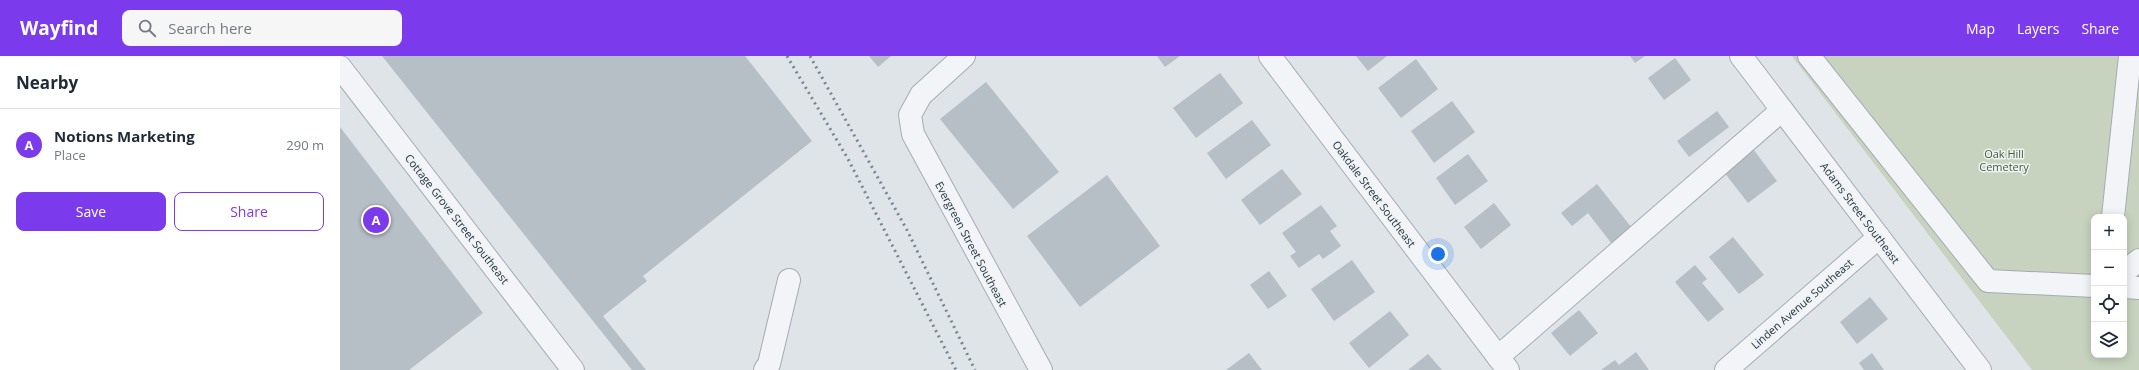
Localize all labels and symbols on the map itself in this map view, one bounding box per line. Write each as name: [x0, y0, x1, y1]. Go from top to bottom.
street label: Oakdale Street Southeast: [1329, 137, 1420, 250]
park label: Oak Hill Cemetery: [1979, 146, 2029, 174]
street label: Cottage Grove Street Southeast: [402, 151, 513, 287]
street label: Adams Street Southeast: [1817, 159, 1903, 266]
street label: Evergreen Street Southeast: [932, 179, 1011, 309]
pin: A: [363, 205, 389, 235]
your location: [1428, 244, 1448, 264]
street label: Linden Avenue Southeast: [1748, 255, 1856, 352]

